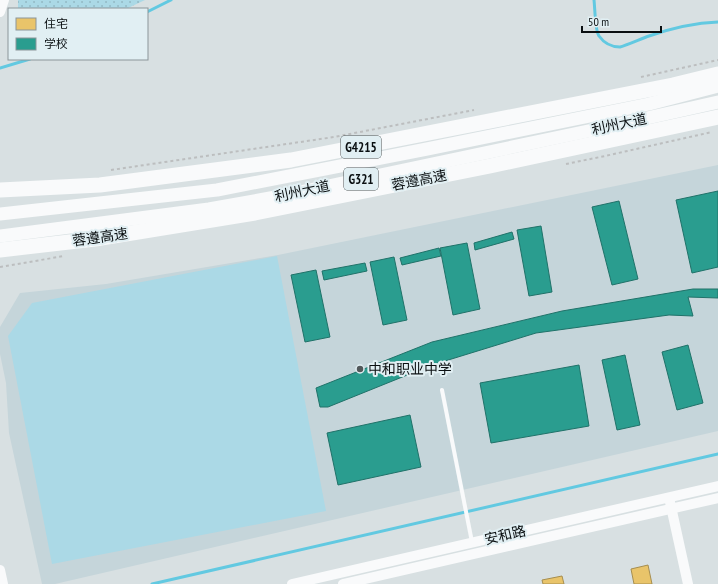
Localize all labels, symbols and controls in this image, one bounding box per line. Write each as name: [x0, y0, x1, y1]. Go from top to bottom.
legend: [8, 8, 148, 60]
scale bar: [582, 8, 661, 34]
text: 50 m: [588, 14, 609, 29]
text: 住宅: [44, 16, 68, 31]
text: 学校: [44, 36, 68, 51]
street label: 利州大道: [590, 109, 648, 139]
road number: G4215: [341, 136, 381, 158]
street label: 蓉遵高速: [390, 166, 448, 194]
road number: G321: [344, 168, 378, 190]
street label: 利州大道: [273, 176, 331, 206]
street label: 蓉遵高速: [71, 224, 129, 250]
place label: 中和职业中学: [368, 360, 452, 378]
marker: 中和职业中学: [355, 364, 365, 374]
street label: 安和路: [483, 522, 527, 548]

